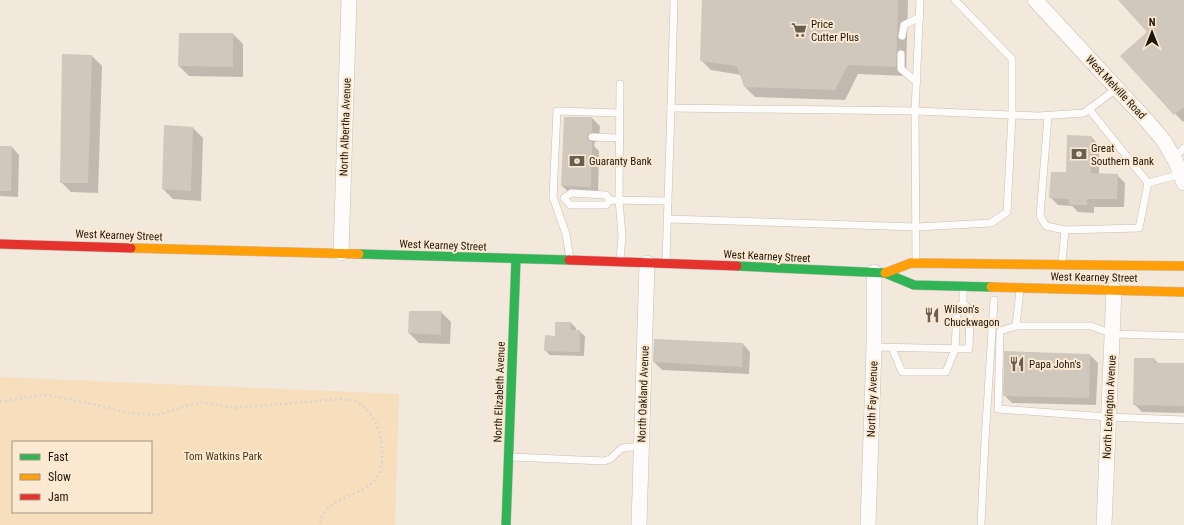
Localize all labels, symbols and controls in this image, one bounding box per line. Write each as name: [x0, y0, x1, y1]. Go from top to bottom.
north arrow: [1132, 12, 1172, 52]
text: N: [1149, 16, 1156, 29]
place label: Price Cutter Plus: [811, 18, 859, 44]
supermarket icon: Price Cutter Plus: [790, 21, 808, 39]
street label: West Melville Road: [1083, 53, 1148, 122]
street label: North Albertha Avenue: [337, 78, 354, 176]
place label: Great Southern Bank: [1091, 142, 1154, 168]
bank icon: Great Southern Bank: [1070, 145, 1088, 163]
bank icon: Guaranty Bank: [568, 152, 586, 170]
place label: Guaranty Bank: [589, 155, 652, 168]
street label: West Kearney Street: [75, 227, 163, 244]
street label: West Kearney Street: [399, 237, 487, 254]
street label: West Kearney Street: [723, 248, 811, 265]
street label: West Kearney Street: [1050, 270, 1138, 285]
place label: Wilson's Chuckwagon: [944, 303, 1000, 329]
restaurant icon: Wilson's Chuckwagon: [923, 306, 941, 324]
street label: North Elizabeth Avenue: [491, 341, 508, 443]
street label: North Oakland Avenue: [635, 345, 652, 443]
restaurant icon: Papa John's: [1008, 355, 1026, 373]
street label: North Lexington Avenue: [1100, 355, 1119, 459]
place label: Papa John's: [1029, 358, 1081, 371]
street label: North Fay Avenue: [865, 361, 880, 437]
legend: [12, 441, 152, 513]
text: Fast: [48, 450, 69, 464]
park label: Tom Watkins Park: [184, 450, 262, 463]
text: Slow: [48, 470, 71, 484]
text: Jam: [48, 490, 69, 504]

